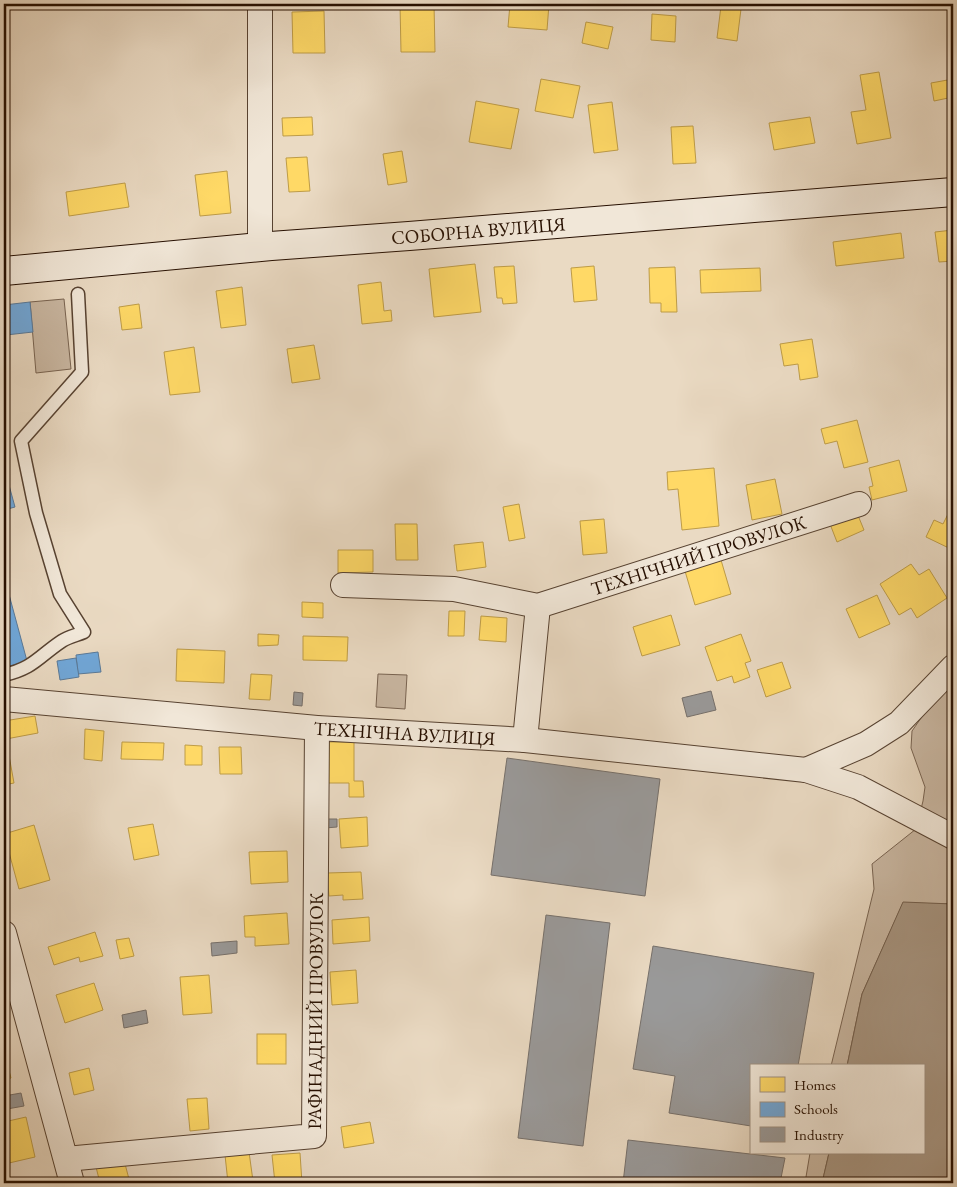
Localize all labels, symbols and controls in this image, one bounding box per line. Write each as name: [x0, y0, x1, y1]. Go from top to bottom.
street label: СОБОРНА ВУЛИЦЯ: [390, 211, 567, 250]
street label: ТЕХНІЧНИЙ ПРОВУЛОК: [588, 509, 809, 601]
street label: ТЕХНІЧНА ВУЛИЦЯ: [313, 715, 496, 751]
street label: РАФІНАДНИЙ ПРОВУЛОК: [302, 892, 328, 1130]
legend: [750, 1064, 924, 1154]
text: Homes: [794, 1075, 836, 1094]
text: Schools: [794, 1099, 838, 1118]
text: Industry: [794, 1125, 844, 1144]

